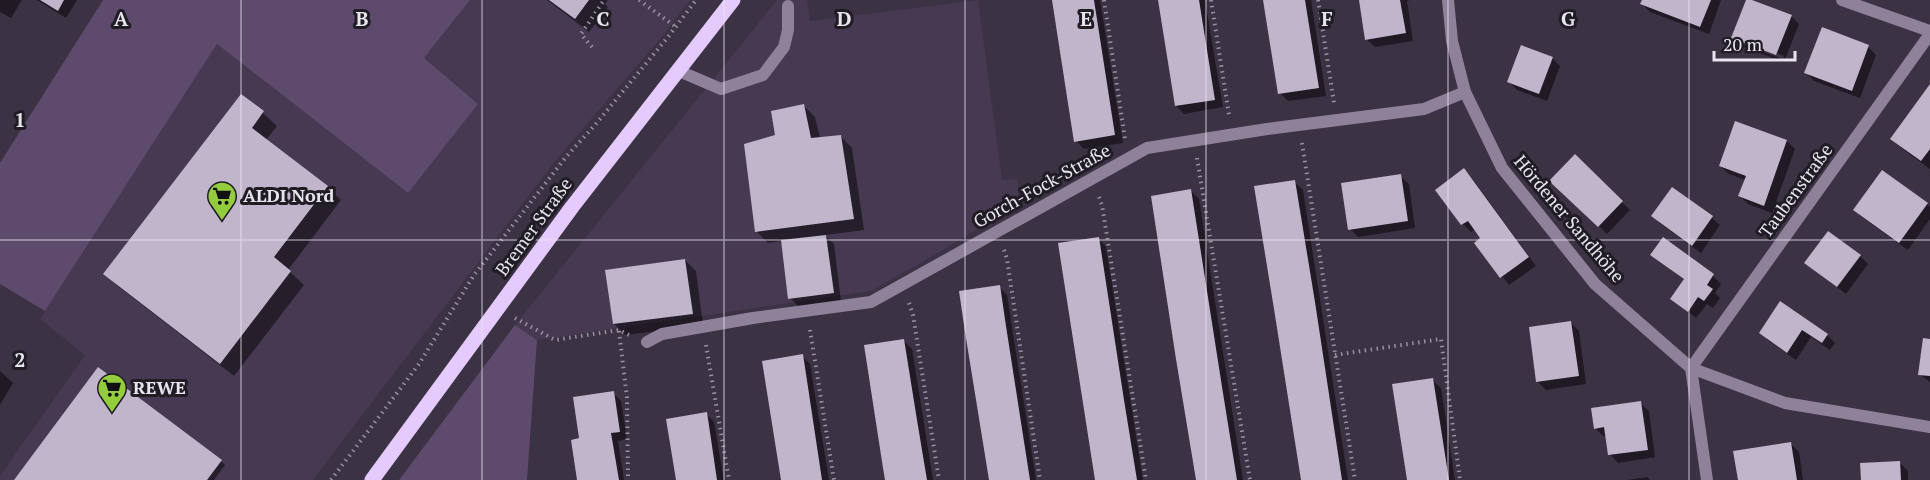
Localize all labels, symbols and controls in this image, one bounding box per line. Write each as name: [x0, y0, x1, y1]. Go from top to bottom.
text: A: [114, 5, 129, 32]
text: B: [356, 5, 369, 32]
text: C: [596, 5, 610, 32]
text: D: [837, 5, 851, 32]
text: E: [1080, 5, 1092, 32]
text: F: [1321, 5, 1333, 32]
text: G: [1561, 5, 1575, 32]
scale bar: [1714, 24, 1795, 62]
text: 20 m: [1723, 32, 1763, 56]
text: 1: [14, 106, 26, 133]
street label: Gorch-Fock-Straße: [969, 137, 1114, 233]
street label: Taubenstraße: [1753, 139, 1837, 242]
street label: Hördener Sandhöhe: [1509, 150, 1630, 287]
street label: Bremer Straße: [489, 173, 577, 280]
supermarket icon: ALDI Nord: [206, 180, 238, 222]
place label: ALDI Nord: [243, 183, 335, 207]
text: 2: [14, 346, 26, 373]
supermarket icon: REWE: [96, 372, 128, 414]
place label: REWE: [133, 375, 186, 399]

